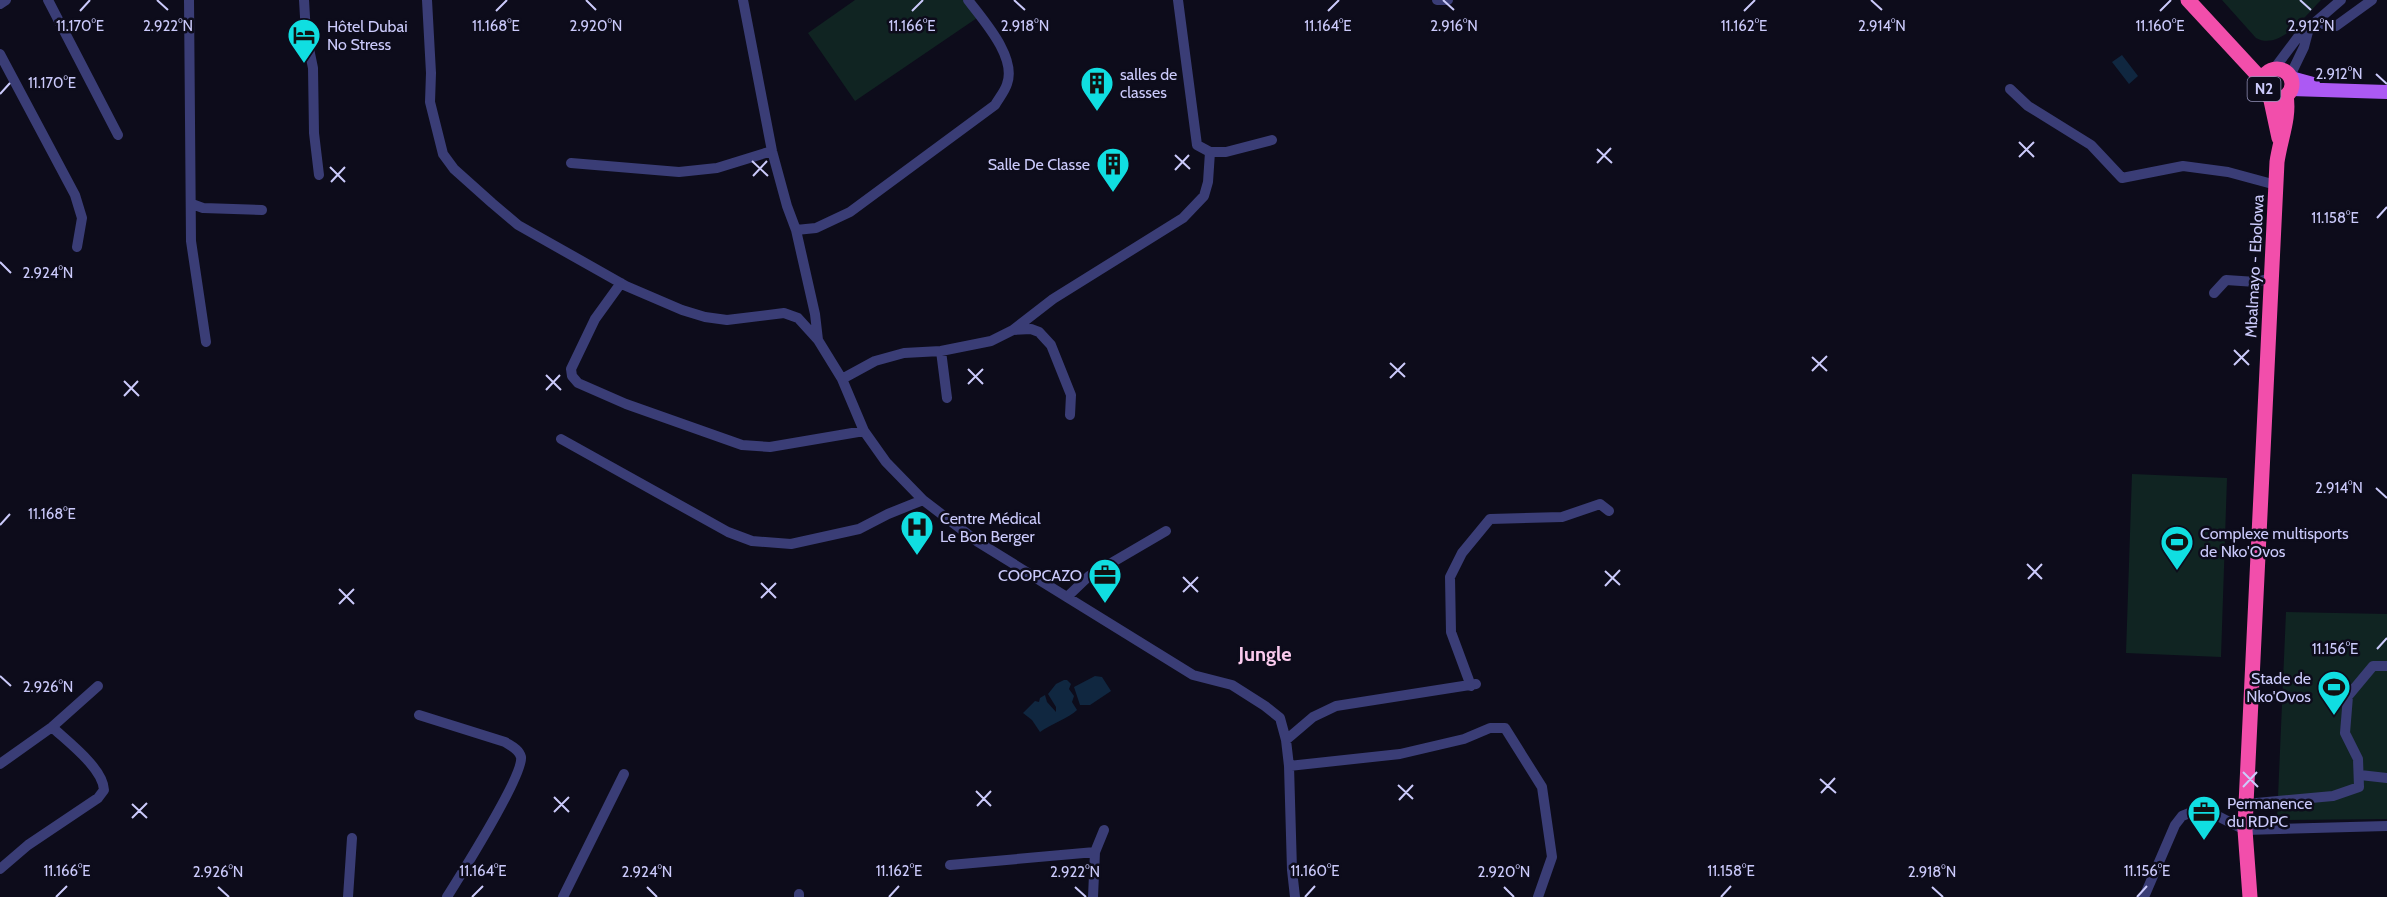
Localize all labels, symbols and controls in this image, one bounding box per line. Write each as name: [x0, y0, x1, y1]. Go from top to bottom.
text: 11.170°E: [56, 17, 104, 35]
text: 2.922°N: [143, 17, 193, 35]
hotel icon: Hôtel Dubai No Stress: [286, 17, 322, 64]
place label: Hôtel Dubai No Stress: [327, 17, 408, 54]
text: 11.168°E: [472, 17, 520, 35]
text: 2.920°N: [570, 17, 622, 35]
text: 11.166°E: [888, 17, 936, 35]
text: 2.918°N: [1001, 17, 1049, 35]
text: 11.164°E: [1304, 17, 1352, 35]
text: 2.916°N: [1430, 17, 1478, 35]
text: 11.162°E: [1721, 17, 1767, 35]
text: 2.914°N: [1858, 17, 1906, 35]
text: 11.160°E: [2135, 17, 2185, 35]
text: 2.912°N: [2287, 17, 2335, 35]
building icon: salles de classes: [1079, 65, 1115, 112]
place label: salles de classes: [1120, 65, 1177, 102]
text: 2.912°N: [2315, 65, 2363, 83]
text: 11.170°E: [28, 74, 76, 92]
road number: N2: [2248, 77, 2280, 101]
building icon: Salle De Classe: [1095, 146, 1131, 193]
place label: Salle De Classe: [988, 155, 1090, 174]
street label: Mbalmayo - Ebolowa: [2241, 194, 2268, 338]
text: 11.158°E: [2311, 209, 2359, 227]
text: 2.924°N: [23, 264, 73, 282]
text: 2.914°N: [2315, 479, 2363, 497]
text: 11.168°E: [28, 505, 76, 523]
hospital icon: Centre Médical Le Bon Berger: [899, 509, 935, 556]
place label: Centre Médical Le Bon Berger: [940, 509, 1041, 546]
sports icon: Complexe multisports de Nko'Ovos: [2159, 524, 2195, 571]
place label: Complexe multisports de Nko'Ovos: [2200, 524, 2349, 561]
office icon: COOPCAZO: [1087, 557, 1123, 604]
place label: COOPCAZO: [998, 566, 1082, 585]
text: 11.156°E: [2312, 640, 2358, 658]
district label: Jungle: [1238, 642, 1291, 666]
place label: Stade de Nko'Ovos: [2246, 669, 2311, 706]
sports icon: Stade de Nko'Ovos: [2316, 669, 2352, 716]
text: 2.926°N: [23, 678, 73, 696]
office icon: Permanence du RDPC: [2186, 794, 2222, 841]
place label: Permanence du RDPC: [2227, 794, 2312, 831]
text: 11.166°E: [43, 862, 91, 880]
text: 11.164°E: [459, 862, 507, 880]
text: 11.162°E: [876, 862, 922, 880]
text: 11.160°E: [1290, 862, 1340, 880]
text: 11.158°E: [1707, 862, 1755, 880]
text: 11.156°E: [2124, 862, 2170, 880]
text: 2.926°N: [193, 863, 243, 881]
text: 2.924°N: [622, 863, 672, 881]
text: 2.922°N: [1050, 863, 1100, 881]
text: 2.920°N: [1478, 863, 1530, 881]
text: 2.918°N: [1908, 863, 1956, 881]

